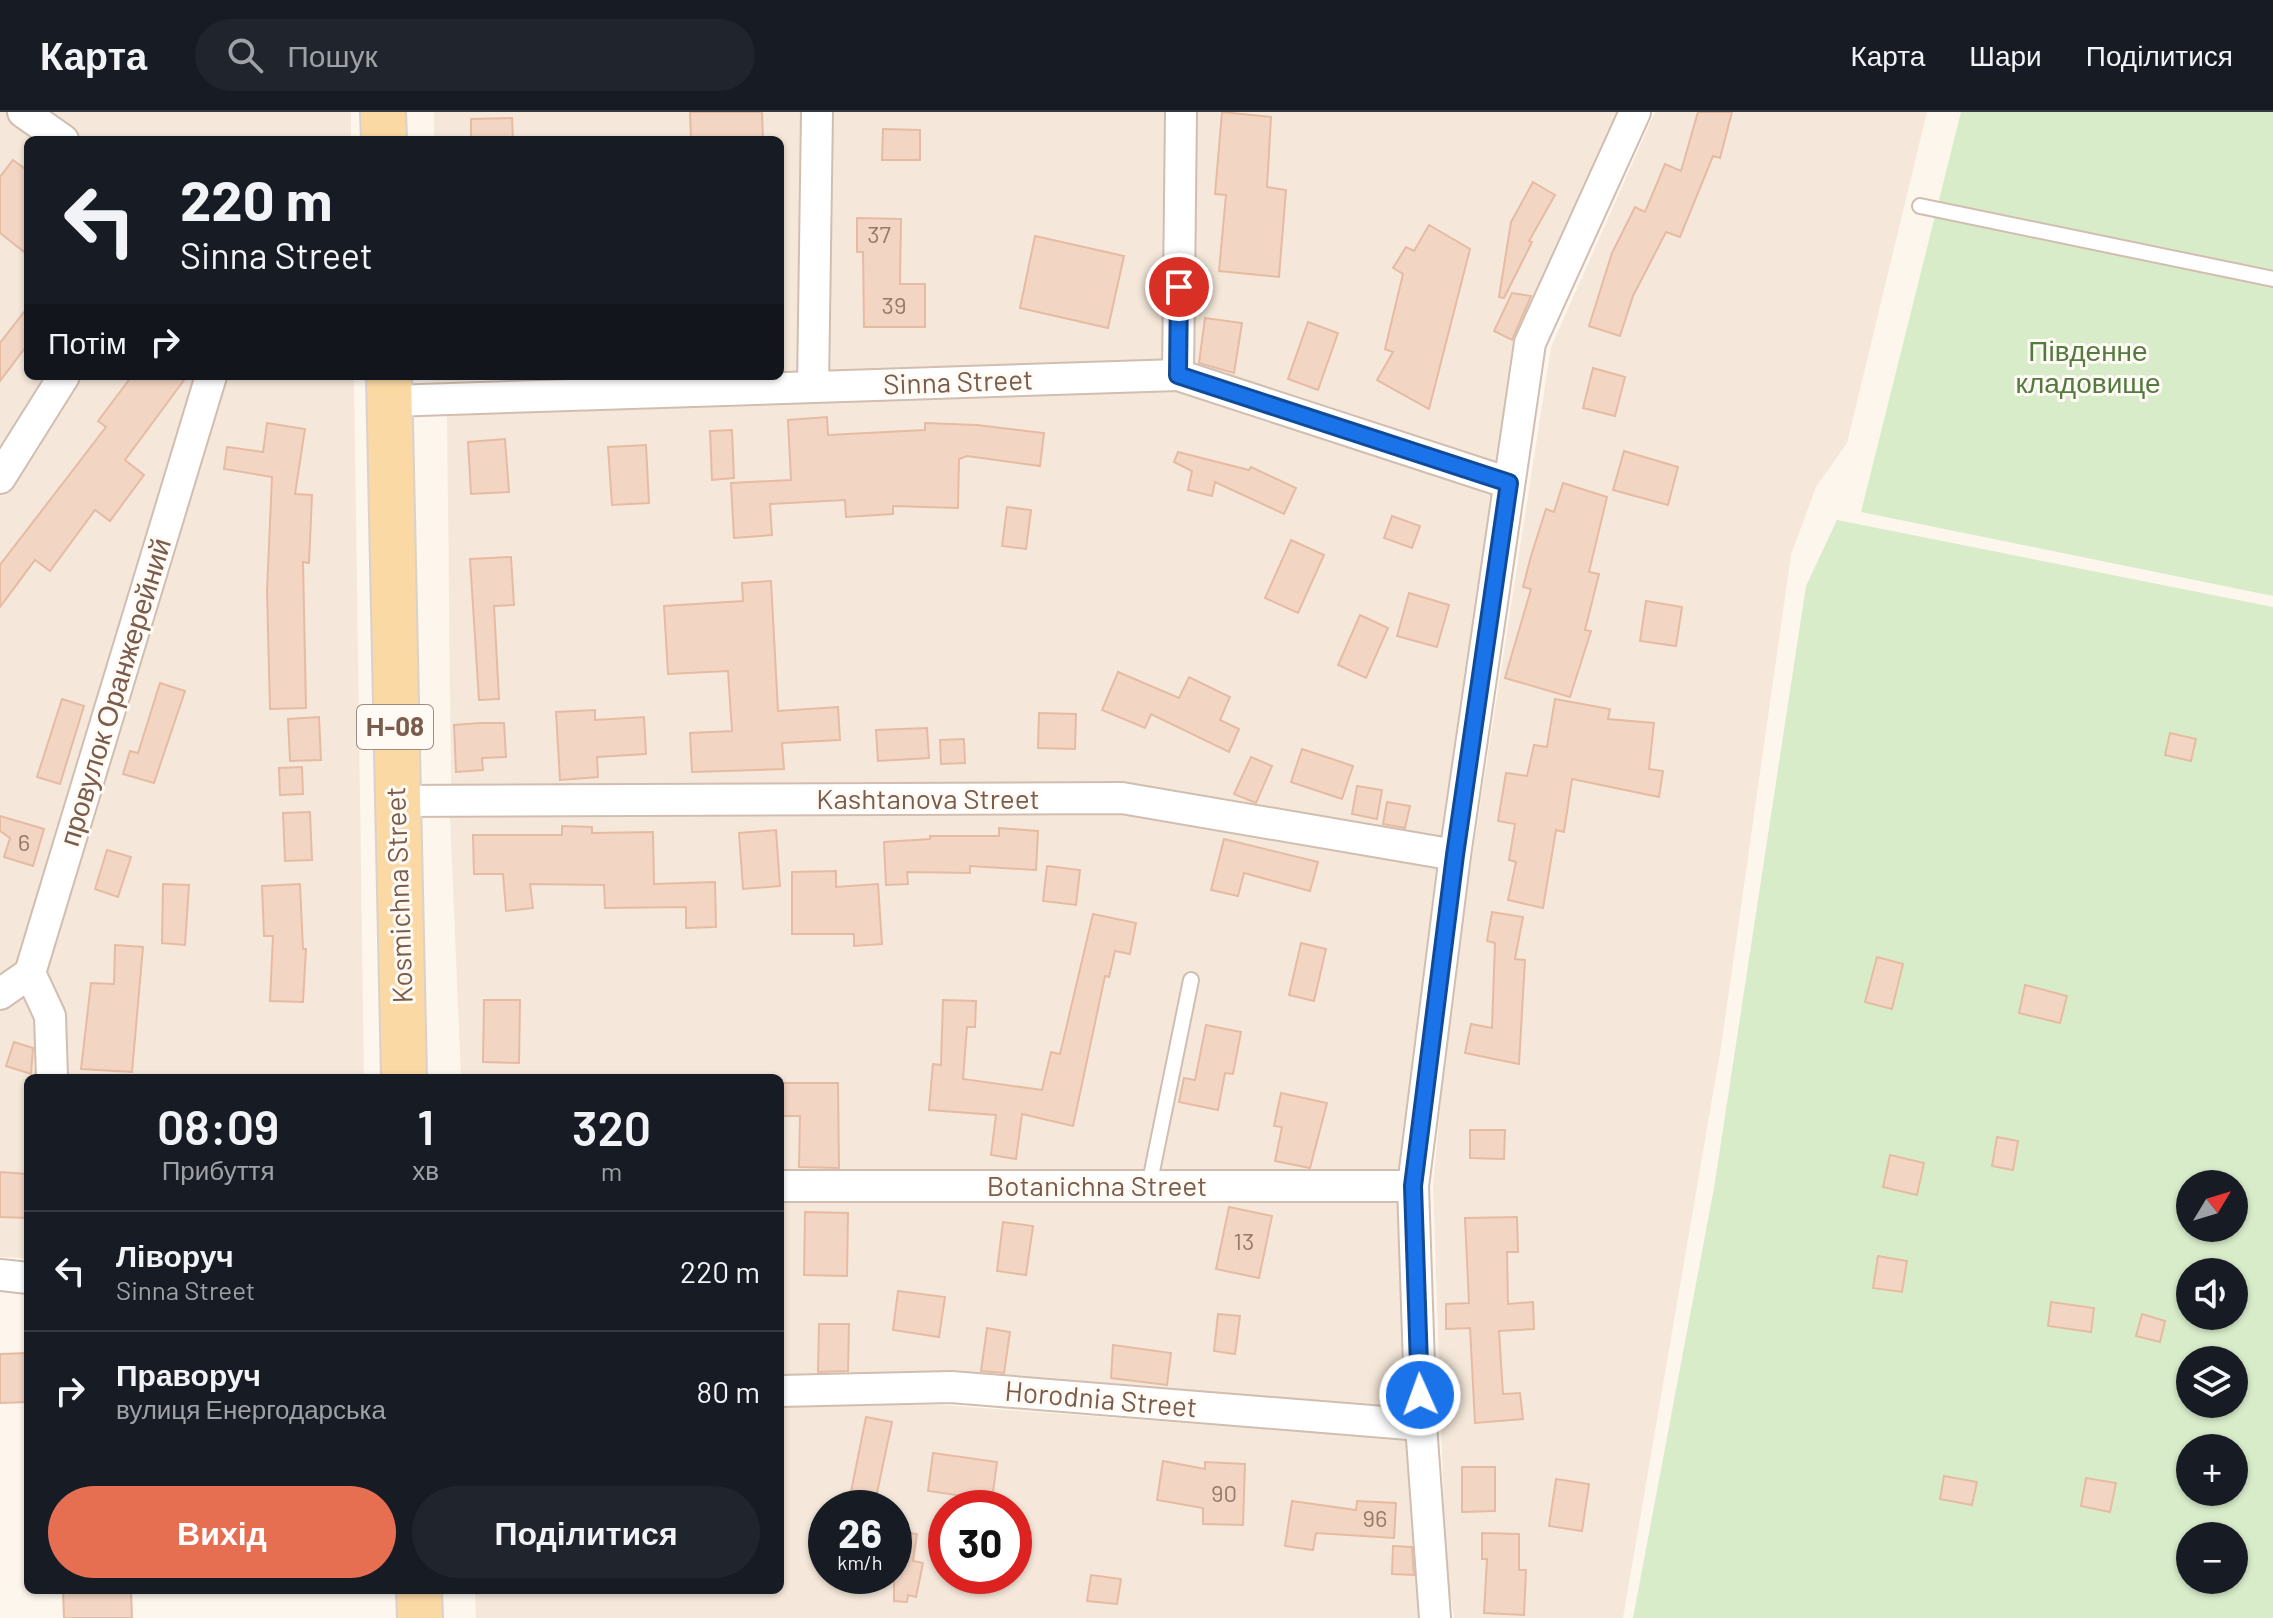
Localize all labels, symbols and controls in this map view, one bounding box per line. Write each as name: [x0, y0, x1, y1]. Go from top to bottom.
search box: [195, 19, 755, 91]
text: Карта: [40, 32, 147, 78]
icon: search: [223, 33, 267, 77]
text: Пошук: [287, 37, 378, 73]
text: Карта: [1850, 38, 1925, 72]
text: Шари: [1969, 38, 2042, 72]
text: Поділитися: [2086, 38, 2233, 72]
text: 220 m: [180, 165, 333, 232]
icon: left: [48, 168, 152, 272]
house number: 37: [867, 219, 891, 248]
text: Sinna Street: [180, 233, 373, 276]
pin: [1145, 253, 1213, 321]
icon: arrive: [1157, 265, 1201, 309]
house number: 39: [882, 290, 906, 319]
icon: right: [143, 320, 187, 364]
text: Потім: [48, 324, 127, 360]
park label: Південне кладовище: [2015, 333, 2161, 399]
street label: Sinna Street: [882, 361, 1034, 401]
street label: провулок Оранжерейний: [51, 534, 177, 850]
road number: Н-08: [357, 705, 433, 749]
street label: Kashtanova Street: [816, 781, 1040, 815]
street label: Kosmichna Street: [377, 786, 419, 1004]
house number: 6: [18, 827, 30, 856]
text: 08:09: [157, 1097, 279, 1155]
text: 1: [417, 1097, 434, 1155]
text: 320: [572, 1098, 651, 1156]
text: Прибуття: [162, 1154, 275, 1185]
text: хв: [412, 1154, 439, 1185]
text: m: [601, 1155, 622, 1186]
street label: Botanichna Street: [987, 1168, 1207, 1202]
north arrow: [2176, 1170, 2248, 1242]
map controls: [2176, 1170, 2248, 1594]
house number: 13: [1234, 1226, 1254, 1255]
text: Ліворуч: [116, 1237, 234, 1273]
icon: left: [48, 1249, 92, 1293]
text: 220 m: [680, 1253, 760, 1289]
button: sound: [2176, 1258, 2248, 1330]
text: Sinna Street: [116, 1274, 255, 1305]
button: layers: [2176, 1346, 2248, 1418]
position arrow: [1378, 1353, 1462, 1437]
text: Праворуч: [116, 1356, 261, 1392]
icon: right: [48, 1369, 92, 1413]
text: 80 m: [697, 1373, 760, 1409]
street label: Horodnia Street: [1004, 1373, 1199, 1423]
text: вулиця Енергодарська: [116, 1393, 386, 1424]
button: +: [2176, 1434, 2248, 1506]
house number: 90: [1211, 1478, 1237, 1507]
button: Вихід: [48, 1486, 396, 1578]
button: Поділитися: [412, 1486, 760, 1578]
speed limit sign: 30: [928, 1490, 1032, 1594]
house number: 96: [1363, 1503, 1387, 1532]
text: 26: [838, 1508, 882, 1556]
button: −: [2176, 1522, 2248, 1594]
text: km/h: [837, 1550, 883, 1574]

